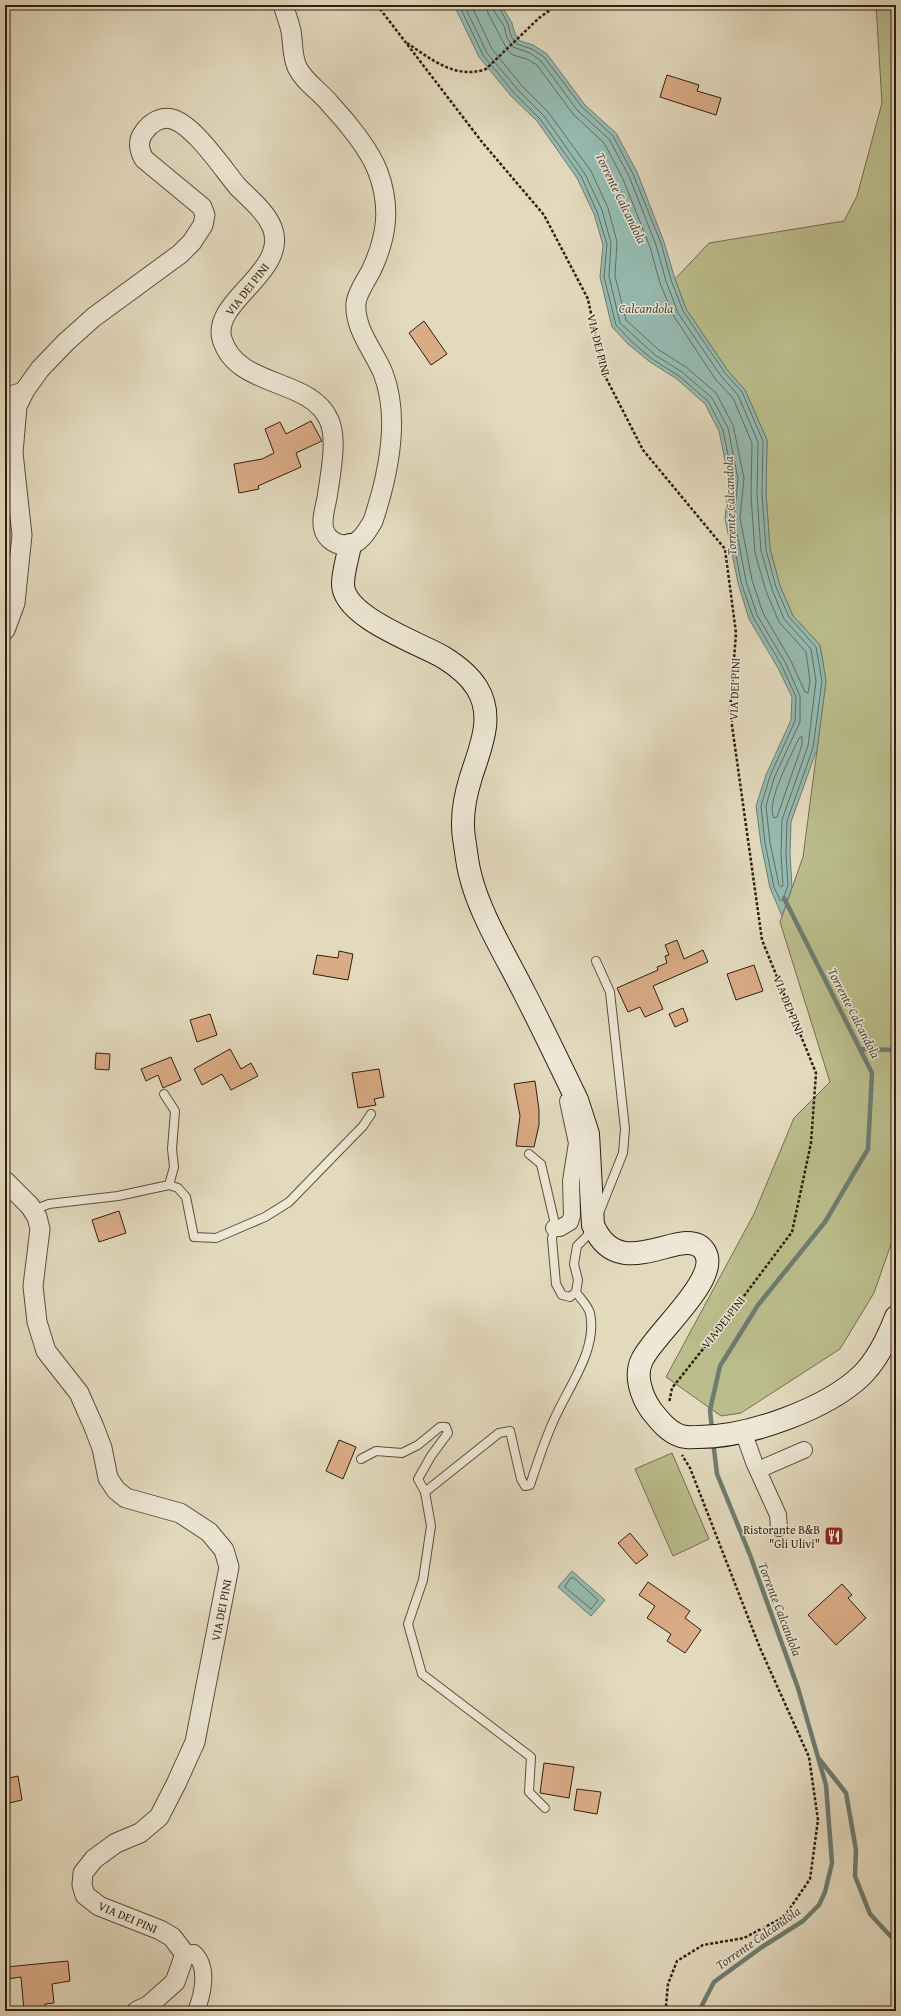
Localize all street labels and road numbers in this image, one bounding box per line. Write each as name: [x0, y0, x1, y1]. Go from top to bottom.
street label: VIA DEI PINI: [221, 259, 273, 319]
street label: VIA DEI PINI: [583, 312, 615, 378]
street label: VIA DEI PINI: [724, 657, 744, 721]
street label: VIA DEI PINI: [769, 973, 809, 1038]
street label: VIA DEI PINI: [697, 1292, 749, 1352]
street label: VIA DEI PINI: [207, 1577, 235, 1642]
street label: VIA DEI PINI: [96, 1897, 161, 1937]

